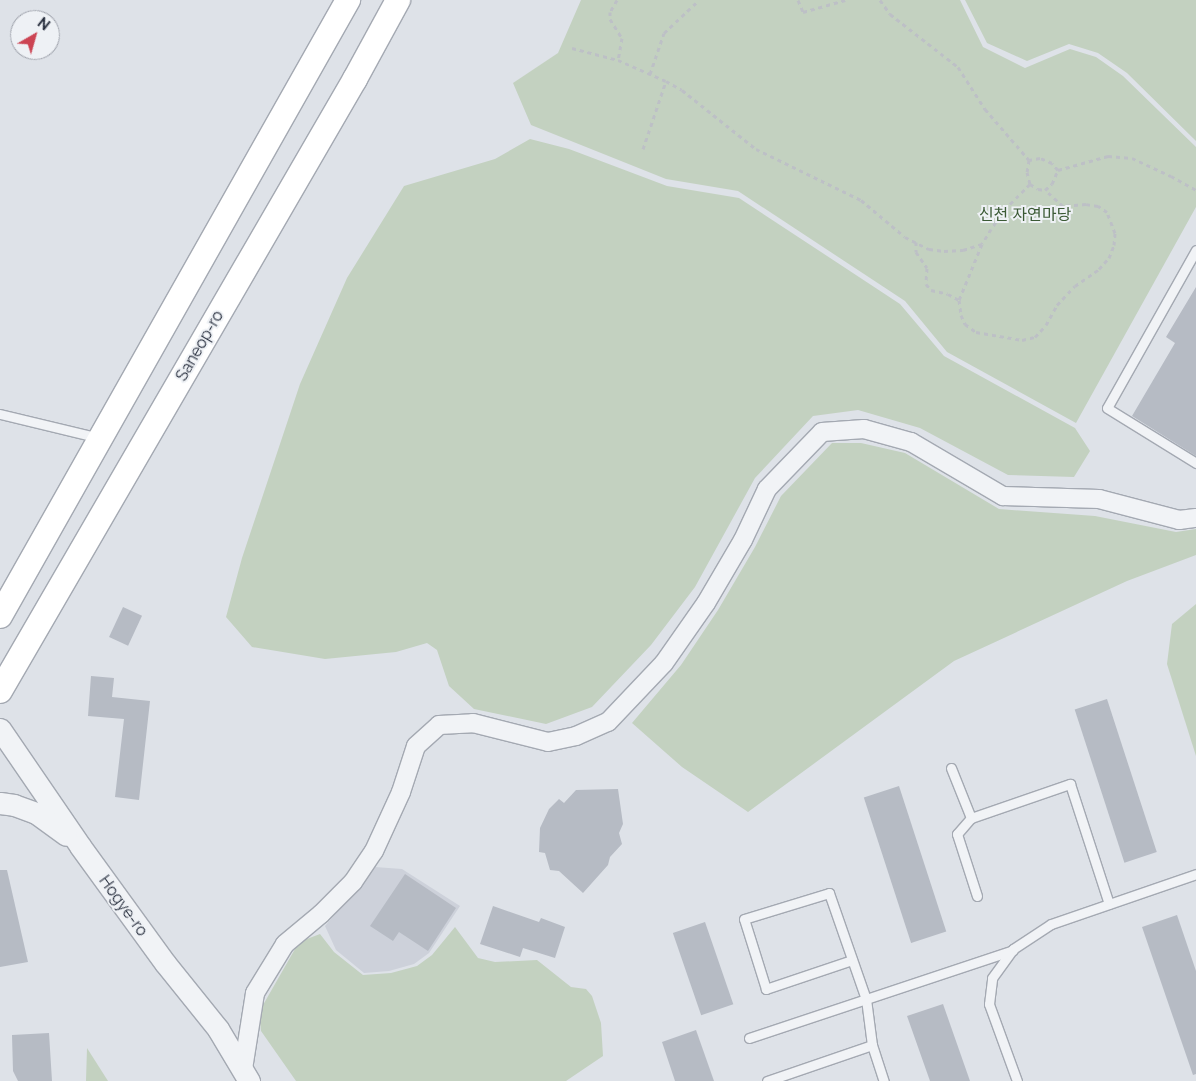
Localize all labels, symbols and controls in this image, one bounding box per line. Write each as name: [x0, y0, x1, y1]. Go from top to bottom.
north arrow: [10, 10, 60, 60]
text: N: [34, 14, 53, 34]
park label: 신천 자연마당: [979, 205, 1071, 225]
street label: Saneop-ro: [172, 307, 228, 385]
street label: Hogye-ro: [95, 872, 151, 940]

